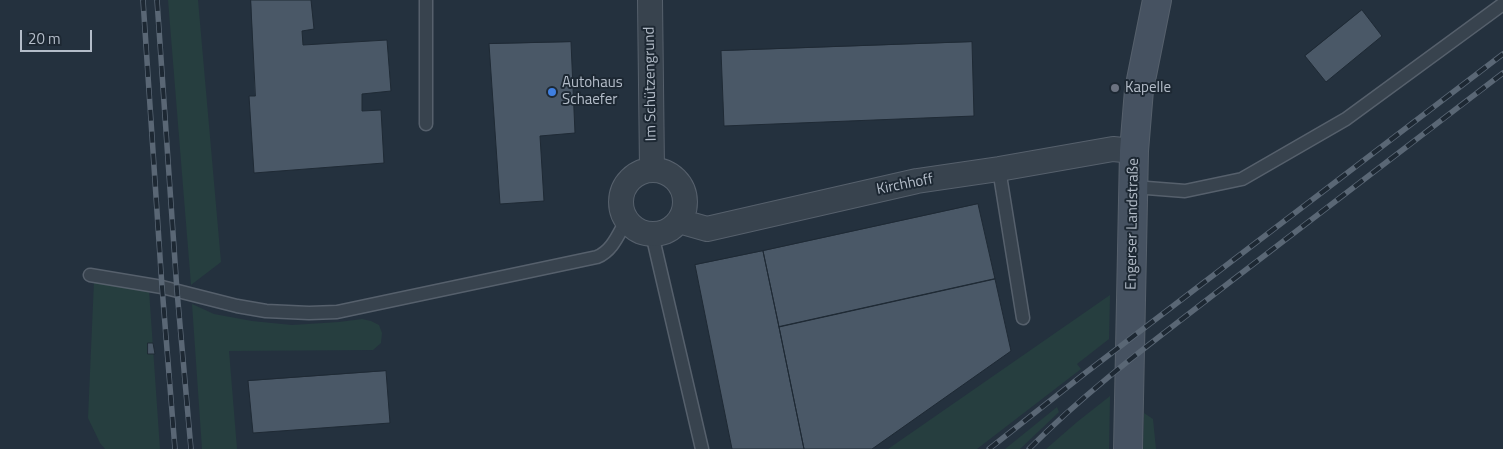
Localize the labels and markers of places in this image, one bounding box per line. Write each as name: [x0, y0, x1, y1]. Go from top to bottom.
place label: Autohaus Schaefer: [562, 74, 623, 109]
place label: Kapelle: [1125, 79, 1171, 97]
marker: Kapelle: [1109, 82, 1121, 94]
marker: Autohaus Schaefer: [546, 86, 558, 98]

